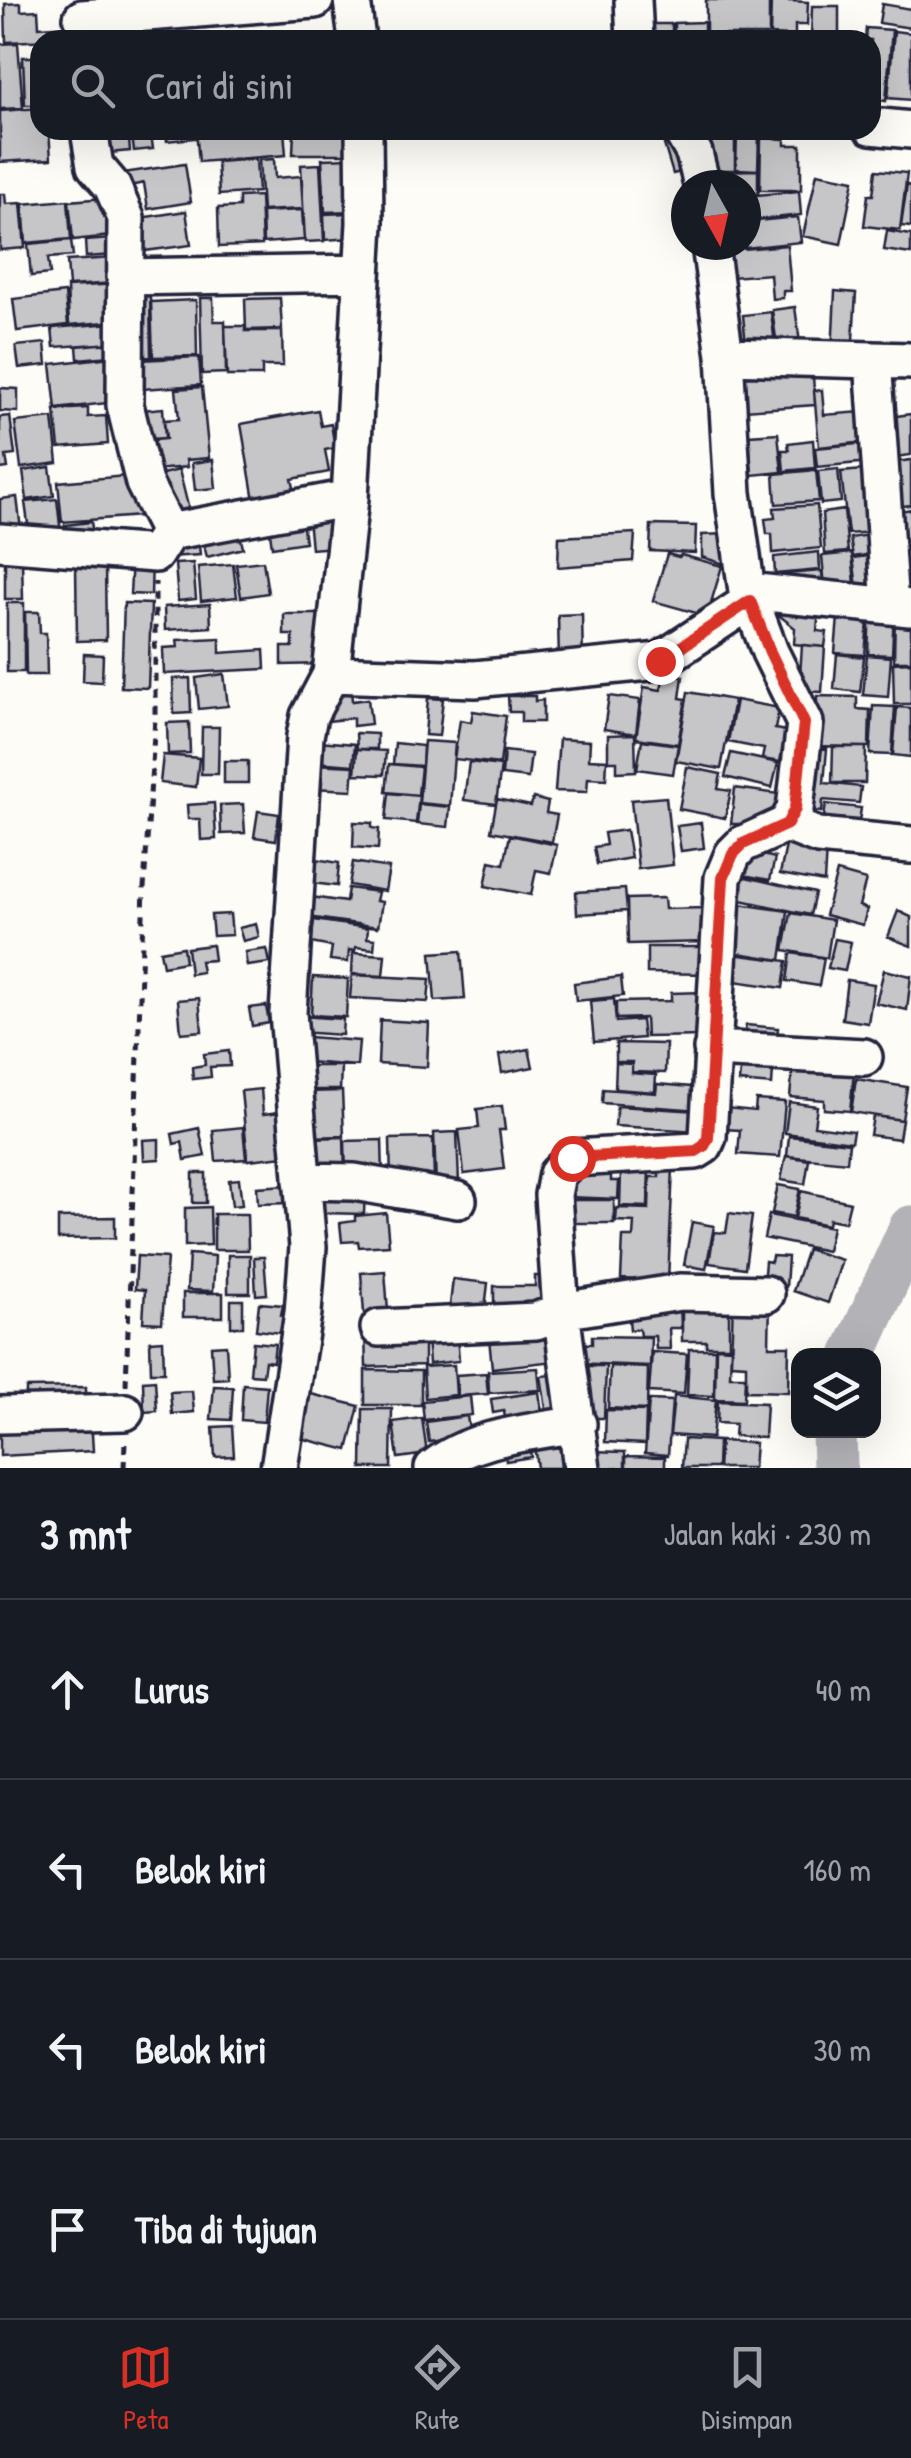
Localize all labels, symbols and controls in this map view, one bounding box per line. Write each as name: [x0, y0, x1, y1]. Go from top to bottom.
search box: [30, 30, 881, 140]
icon: search: [65, 58, 120, 113]
text: Cari di sini: [145, 59, 294, 111]
north arrow: [671, 170, 761, 260]
route end: [638, 639, 684, 685]
route start: [550, 1136, 596, 1182]
map controls: [791, 1348, 881, 1438]
button: layers: [791, 1348, 881, 1438]
text: 3 mnt: [40, 1505, 130, 1562]
text: Jalan kaki · 230 m: [664, 1512, 871, 1555]
icon: ahead: [40, 1662, 95, 1717]
text: Lurus: [135, 1663, 209, 1715]
text: 40 m: [816, 1668, 871, 1711]
icon: left: [40, 1842, 95, 1897]
text: Belok kiri: [135, 1843, 267, 1895]
text: 160 m: [803, 1848, 871, 1891]
icon: left: [40, 2022, 95, 2077]
text: Belok kiri: [135, 2023, 267, 2075]
text: 30 m: [813, 2028, 871, 2071]
icon: arrive: [40, 2202, 95, 2257]
text: Tiba di tujuan: [135, 2203, 317, 2255]
tab: Peta: [118, 2340, 173, 2438]
tab: Rute: [410, 2340, 465, 2438]
tab: Disimpan: [701, 2340, 793, 2438]

